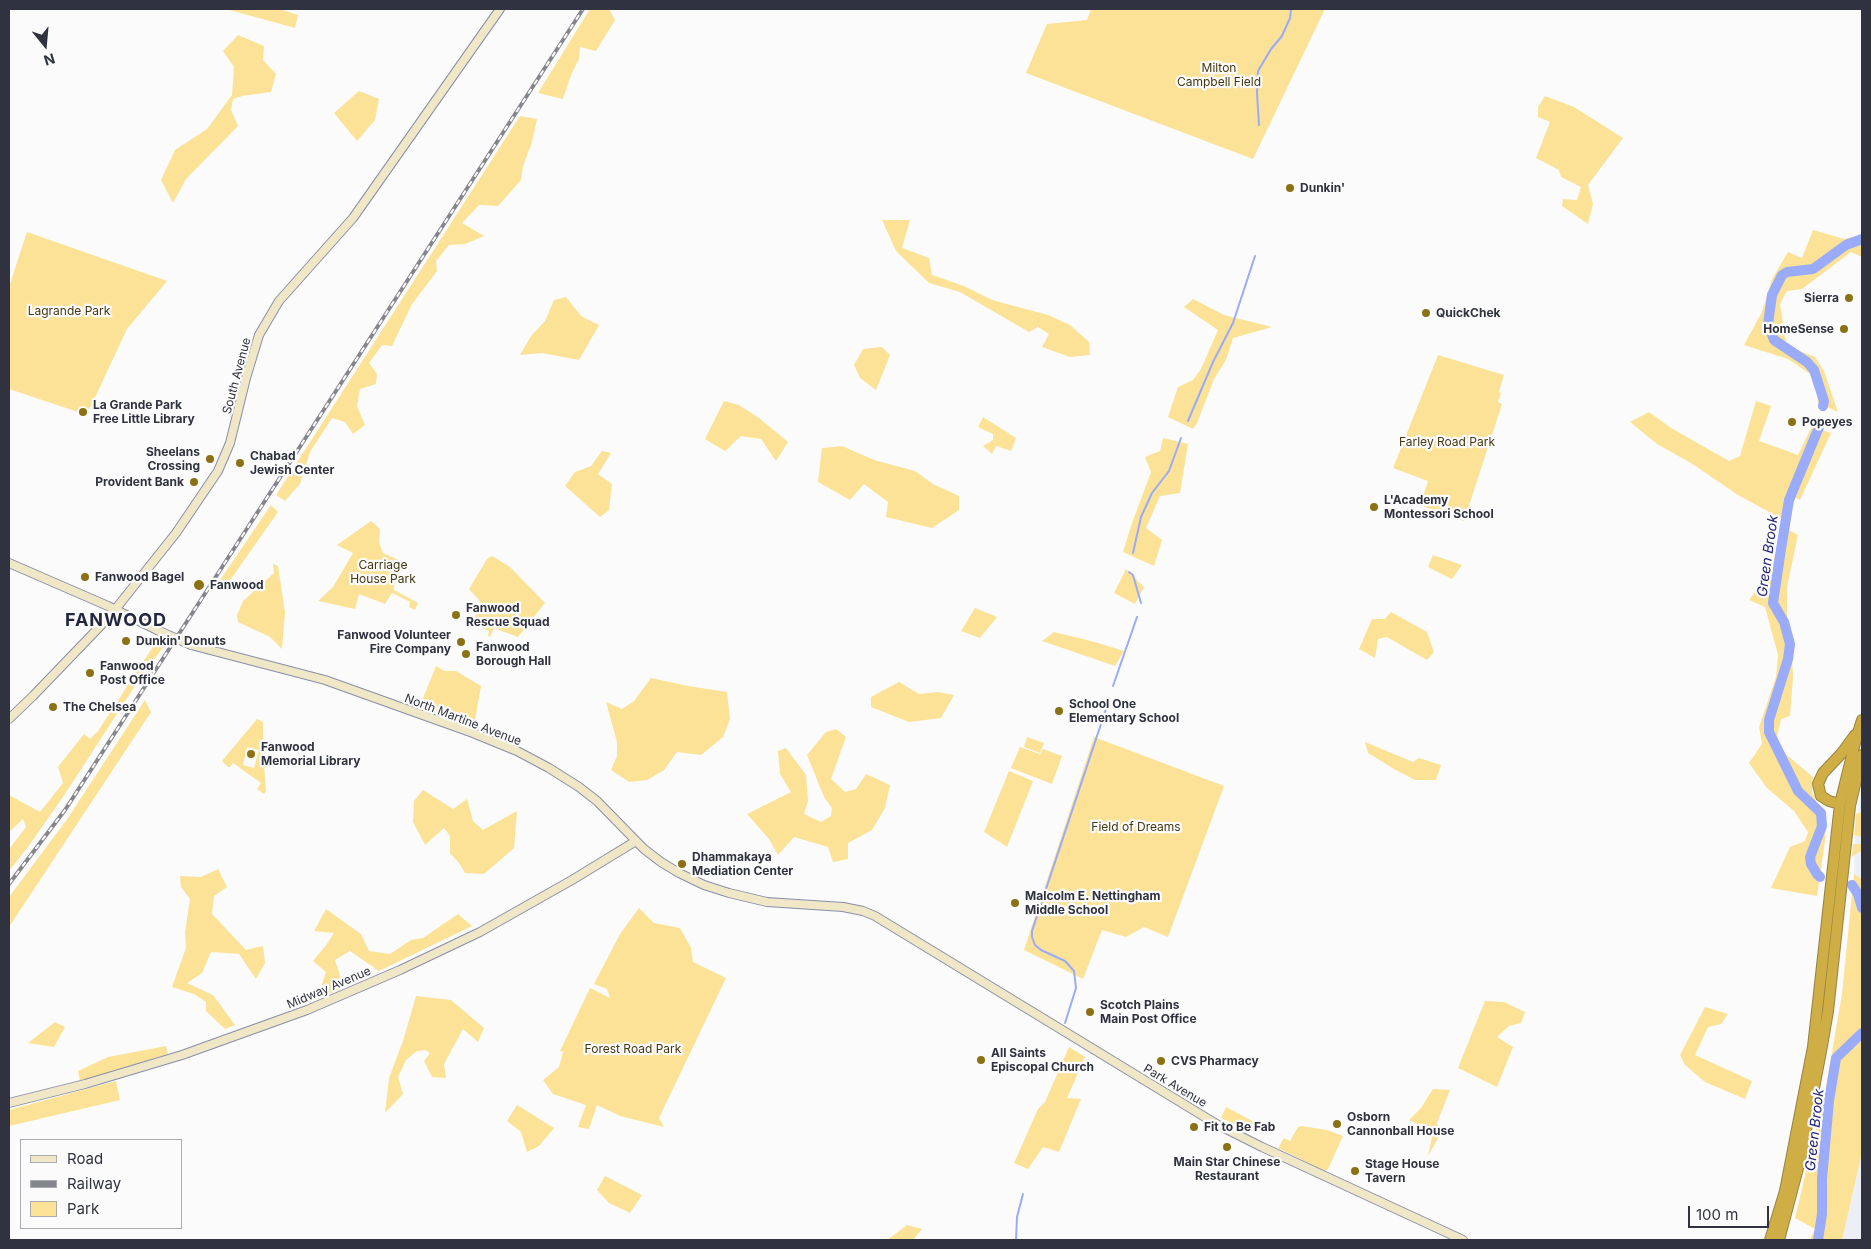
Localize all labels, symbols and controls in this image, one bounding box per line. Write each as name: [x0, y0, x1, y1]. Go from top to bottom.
north arrow: [20, 20, 70, 70]
text: N: [42, 50, 57, 70]
park label: Milton Campbell Field: [1177, 61, 1261, 89]
place label: Dunkin': [1300, 181, 1345, 195]
marker: Dunkin': [1284, 182, 1296, 194]
place label: Sierra: [1804, 291, 1839, 305]
marker: Sierra: [1843, 292, 1855, 304]
park label: Lagrande Park: [28, 304, 110, 318]
place label: QuickChek: [1436, 306, 1501, 320]
marker: QuickChek: [1420, 307, 1432, 319]
place label: HomeSense: [1763, 322, 1834, 336]
marker: HomeSense: [1838, 323, 1850, 335]
street label: South Avenue: [220, 336, 254, 416]
place label: La Grande Park Free Little Library: [93, 398, 195, 426]
marker: La Grande Park Free Little Library: [77, 406, 89, 418]
place label: Popeyes: [1802, 415, 1852, 429]
marker: Popeyes: [1786, 416, 1798, 428]
park label: Farley Road Park: [1399, 435, 1495, 449]
place label: Sheelans Crossing: [146, 445, 200, 473]
place label: Chabad Jewish Center: [250, 449, 334, 477]
marker: Sheelans Crossing: [204, 453, 216, 465]
marker: Chabad Jewish Center: [234, 457, 246, 469]
place label: Provident Bank: [95, 475, 184, 489]
marker: Provident Bank: [188, 476, 200, 488]
place label: L'Academy Montessori School: [1384, 493, 1494, 521]
marker: L'Academy Montessori School: [1368, 501, 1380, 513]
water label: Green Brook: [1754, 514, 1782, 598]
park label: Carriage House Park: [350, 558, 416, 586]
place label: Fanwood Bagel: [95, 570, 184, 584]
marker: Fanwood Bagel: [79, 571, 91, 583]
marker: Fanwood: [192, 578, 206, 592]
place label: Fanwood: [210, 578, 264, 592]
place label: Fanwood Rescue Squad: [466, 601, 550, 629]
marker: Fanwood Rescue Squad: [450, 609, 462, 621]
district label: FANWOOD: [64, 610, 168, 632]
place label: Fanwood Volunteer Fire Company: [337, 628, 451, 656]
place label: Dunkin' Donuts: [136, 634, 226, 648]
marker: Dunkin' Donuts: [120, 635, 132, 647]
marker: Fanwood Volunteer Fire Company: [455, 636, 467, 648]
place label: Fanwood Borough Hall: [476, 640, 551, 668]
marker: Fanwood Borough Hall: [460, 648, 472, 660]
place label: Fanwood Post Office: [100, 659, 165, 687]
marker: Fanwood Post Office: [84, 667, 96, 679]
street label: North Martine Avenue: [403, 691, 523, 749]
place label: School One Elementary School: [1069, 697, 1179, 725]
place label: The Chelsea: [63, 700, 136, 714]
marker: The Chelsea: [47, 701, 59, 713]
marker: School One Elementary School: [1053, 705, 1065, 717]
place label: Fanwood Memorial Library: [261, 740, 361, 768]
marker: Fanwood Memorial Library: [245, 748, 257, 760]
park label: Field of Dreams: [1091, 820, 1181, 834]
place label: Dhammakaya Mediation Center: [692, 850, 793, 878]
marker: Dhammakaya Mediation Center: [676, 858, 688, 870]
place label: Malcolm E. Nettingham Middle School: [1025, 889, 1160, 917]
marker: Malcolm E. Nettingham Middle School: [1009, 897, 1021, 909]
street label: Midway Avenue: [285, 964, 373, 1012]
place label: Scotch Plains Main Post Office: [1100, 998, 1197, 1026]
marker: Scotch Plains Main Post Office: [1084, 1006, 1096, 1018]
park label: Forest Road Park: [585, 1042, 681, 1056]
place label: All Saints Episcopal Church: [991, 1046, 1094, 1074]
marker: All Saints Episcopal Church: [975, 1054, 987, 1066]
place label: CVS Pharmacy: [1171, 1054, 1259, 1068]
marker: CVS Pharmacy: [1155, 1055, 1167, 1067]
street label: Park Avenue: [1141, 1061, 1209, 1111]
water label: Green Brook: [1802, 1088, 1828, 1172]
place label: Osborn Cannonball House: [1347, 1110, 1454, 1138]
marker: Osborn Cannonball House: [1331, 1118, 1343, 1130]
place label: Fit to Be Fab: [1204, 1120, 1275, 1134]
marker: Fit to Be Fab: [1188, 1121, 1200, 1133]
legend: [20, 1139, 182, 1229]
marker: Main Star Chinese Restaurant: [1221, 1141, 1233, 1153]
text: Road: [67, 1149, 103, 1168]
place label: Main Star Chinese Restaurant: [1174, 1155, 1280, 1183]
place label: Stage House Tavern: [1365, 1157, 1440, 1185]
marker: Stage House Tavern: [1349, 1165, 1361, 1177]
text: Railway: [67, 1174, 121, 1193]
scale bar: [1691, 1196, 1772, 1228]
text: Park: [67, 1199, 99, 1218]
text: 100 m: [1696, 1205, 1738, 1224]

